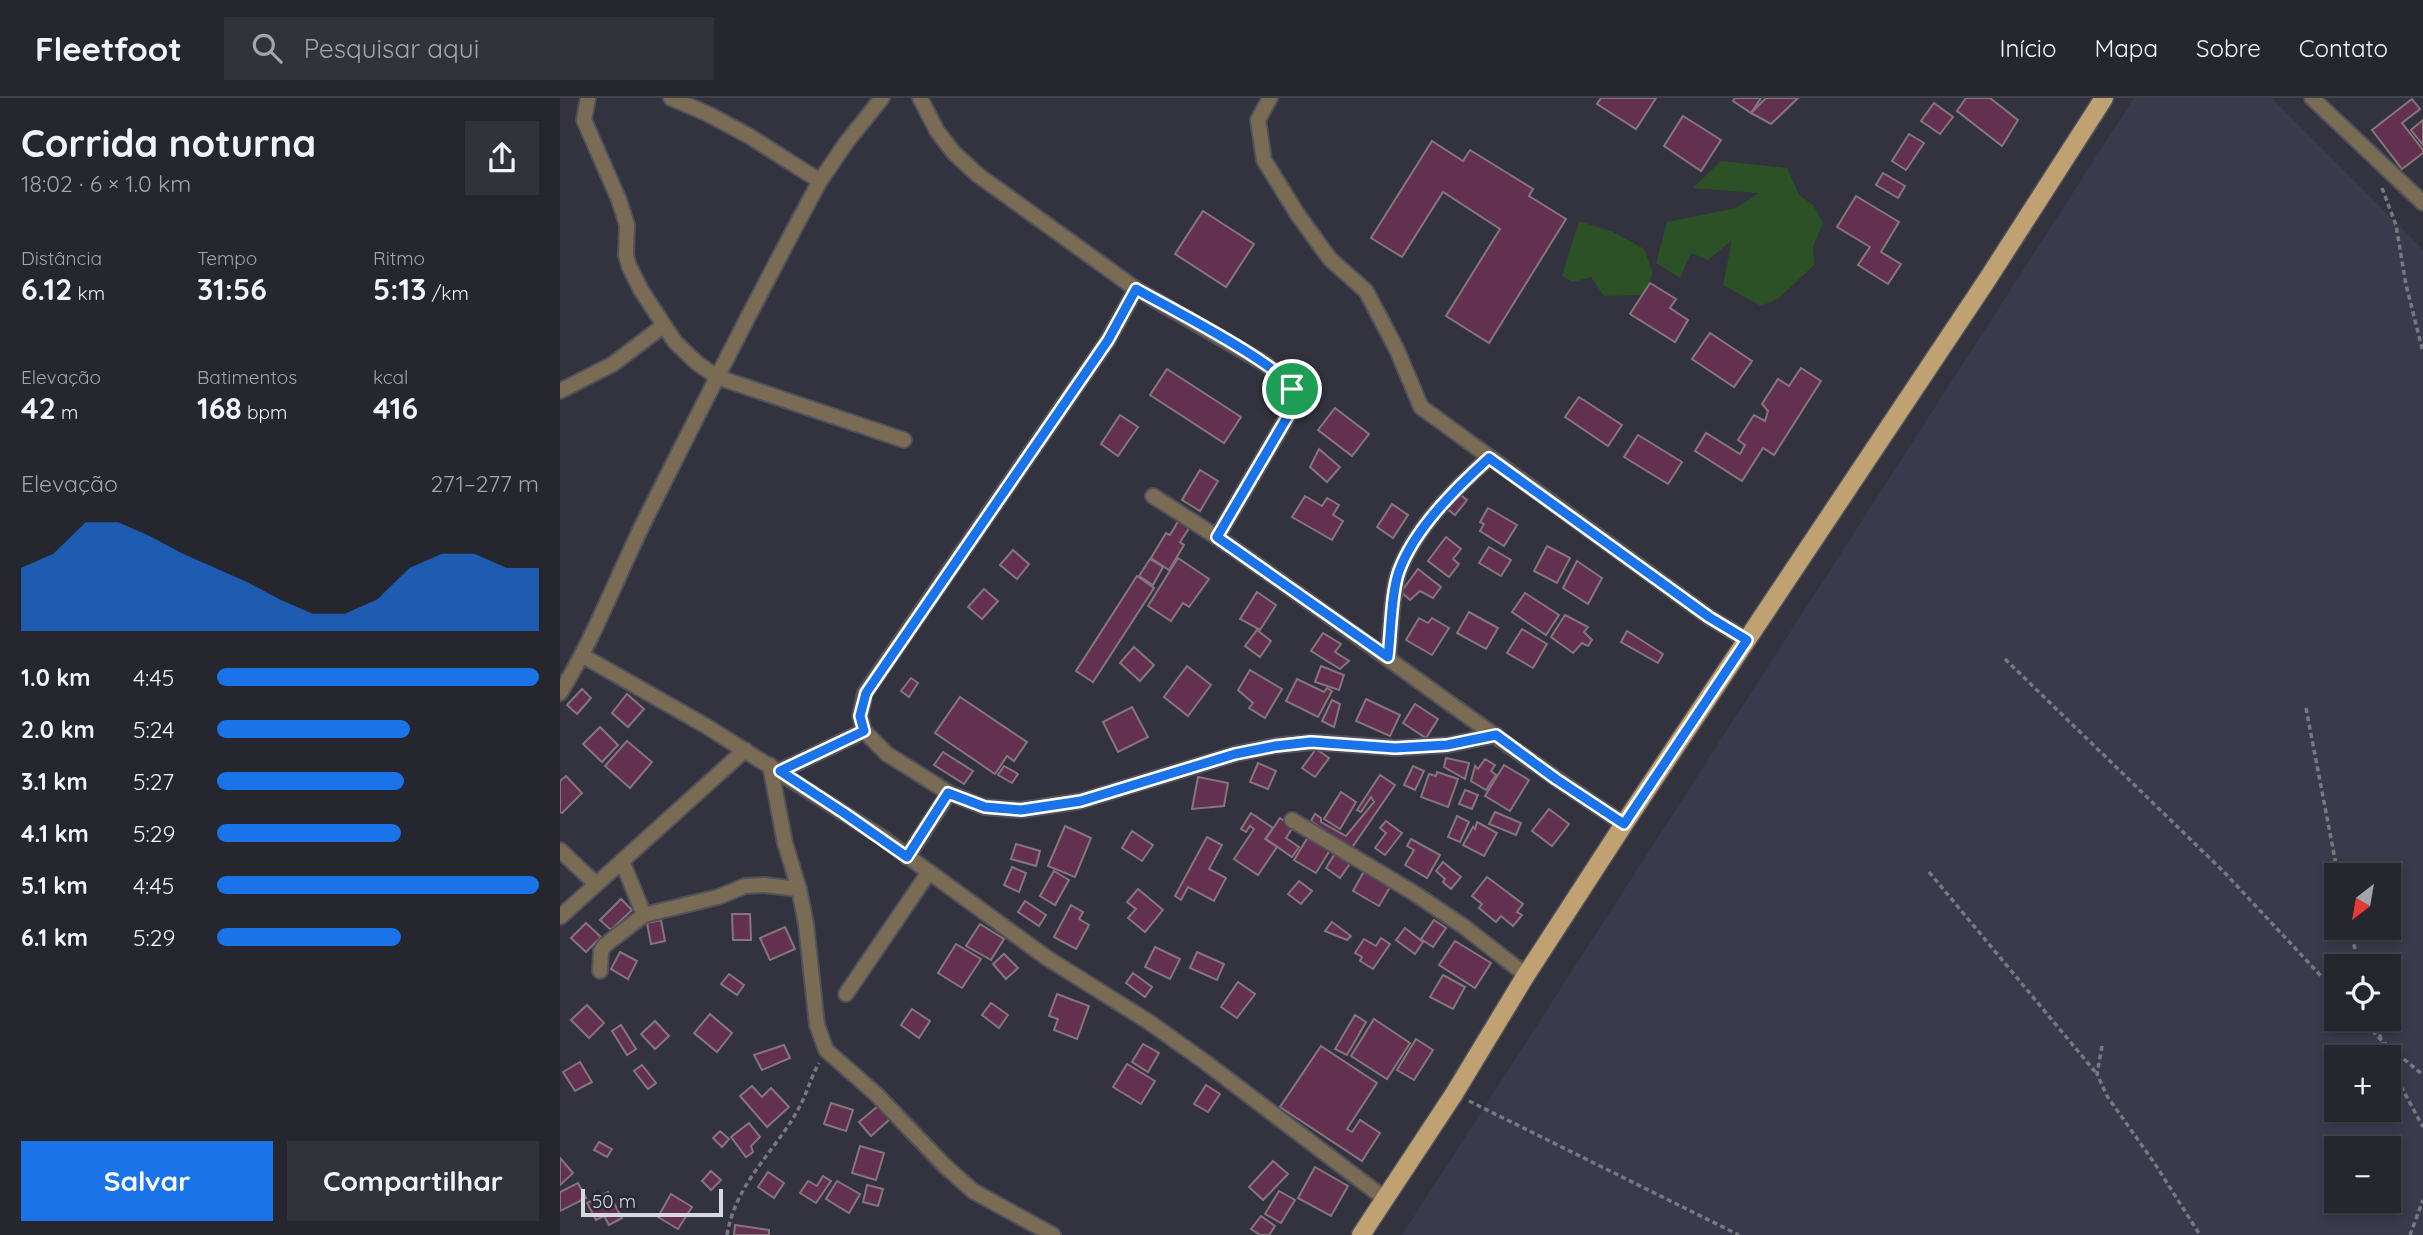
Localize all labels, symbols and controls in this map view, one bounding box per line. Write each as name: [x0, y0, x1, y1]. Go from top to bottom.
search box: [224, 17, 714, 80]
text: Fleetfoot: [35, 28, 182, 69]
icon: search: [248, 29, 286, 67]
text: Pesquisar aqui: [304, 32, 479, 65]
text: Início: [1999, 33, 2056, 63]
text: Mapa: [2094, 33, 2158, 63]
text: Sobre: [2196, 33, 2261, 63]
text: Contato: [2299, 33, 2388, 63]
text: Corrida noturna: [21, 119, 316, 167]
button: share: [465, 121, 539, 195]
text: 18:02 · 6 × 1.0 km: [21, 169, 191, 198]
text: Distância: [21, 246, 102, 270]
text: Tempo: [197, 246, 257, 270]
text: Ritmo: [373, 246, 425, 270]
text: 6.12: [21, 270, 72, 308]
text: 31:56: [197, 270, 267, 308]
text: 5:13: [373, 270, 426, 308]
text: km: [72, 281, 105, 305]
text: /km: [426, 281, 469, 305]
pin: [1262, 359, 1322, 419]
text: Elevação: [21, 365, 101, 389]
text: Batimentos: [197, 365, 297, 389]
text: kcal: [373, 365, 408, 389]
icon: arrive: [1273, 370, 1311, 408]
text: 42: [21, 389, 56, 427]
text: 168: [197, 389, 242, 427]
text: 416: [373, 389, 418, 427]
text: m: [56, 400, 78, 424]
text: bpm: [242, 400, 287, 424]
text: Elevação: [21, 469, 118, 498]
text: 271–277 m: [430, 469, 539, 498]
text: 1.0 km: [21, 663, 91, 692]
text: 4:45: [133, 663, 174, 692]
text: 2.0 km: [21, 715, 95, 744]
text: 5:24: [133, 715, 174, 744]
text: 3.1 km: [21, 767, 88, 796]
text: 5:27: [133, 767, 174, 796]
text: 4.1 km: [21, 819, 89, 848]
text: 5:29: [133, 819, 175, 848]
north arrow: [2324, 863, 2401, 940]
map controls: [2324, 863, 2401, 1213]
text: 5.1 km: [21, 871, 88, 900]
text: 4:45: [133, 871, 174, 900]
text: 6.1 km: [21, 923, 88, 952]
text: 5:29: [133, 923, 175, 952]
button: locate: [2324, 954, 2401, 1031]
button: +: [2324, 1045, 2401, 1122]
button: −: [2324, 1136, 2401, 1213]
button: Salvar: [21, 1141, 273, 1221]
button: Compartilhar: [287, 1141, 539, 1221]
scale bar: [581, 1186, 723, 1218]
text: 50 m: [592, 1189, 636, 1213]

